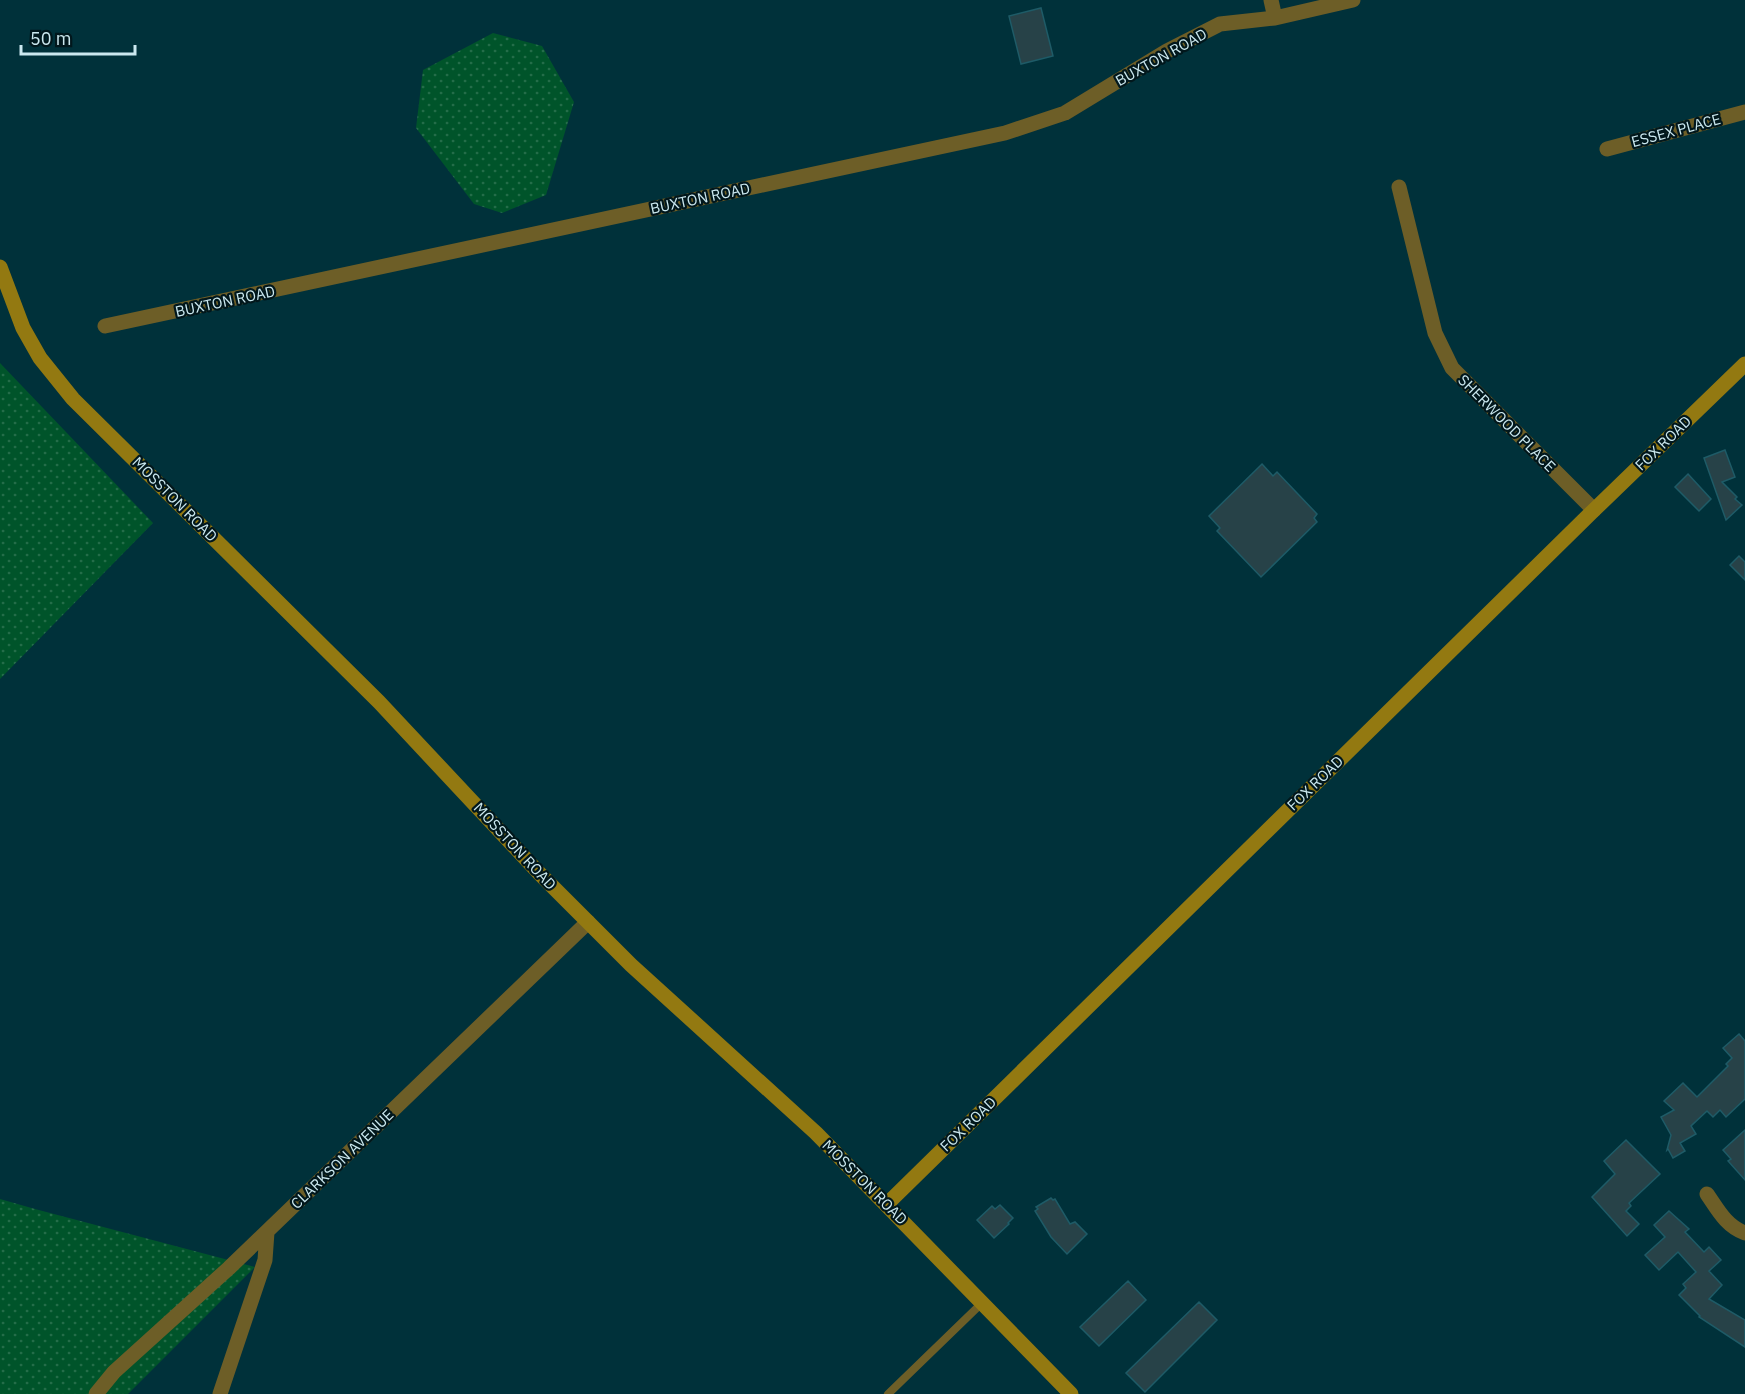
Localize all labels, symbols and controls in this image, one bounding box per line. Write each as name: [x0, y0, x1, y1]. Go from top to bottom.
scale bar: [21, 18, 135, 56]
street label: BUXTON ROAD: [1112, 24, 1210, 90]
text: 50 m: [30, 27, 72, 50]
street label: ESSEX PLACE: [1629, 109, 1723, 151]
street label: BUXTON ROAD: [648, 178, 752, 218]
street label: BUXTON ROAD: [173, 281, 277, 321]
street label: SHERWOOD PLACE: [1454, 370, 1560, 476]
street label: FOX ROAD: [1631, 412, 1695, 474]
street label: MOSSTON ROAD: [129, 453, 221, 545]
street label: FOX ROAD: [1283, 752, 1347, 814]
street label: MOSSTON ROAD: [470, 798, 560, 894]
street label: FOX ROAD: [936, 1093, 1000, 1155]
street label: CLARKSON AVENUE: [287, 1105, 397, 1213]
street label: MOSSTON ROAD: [819, 1136, 911, 1228]

